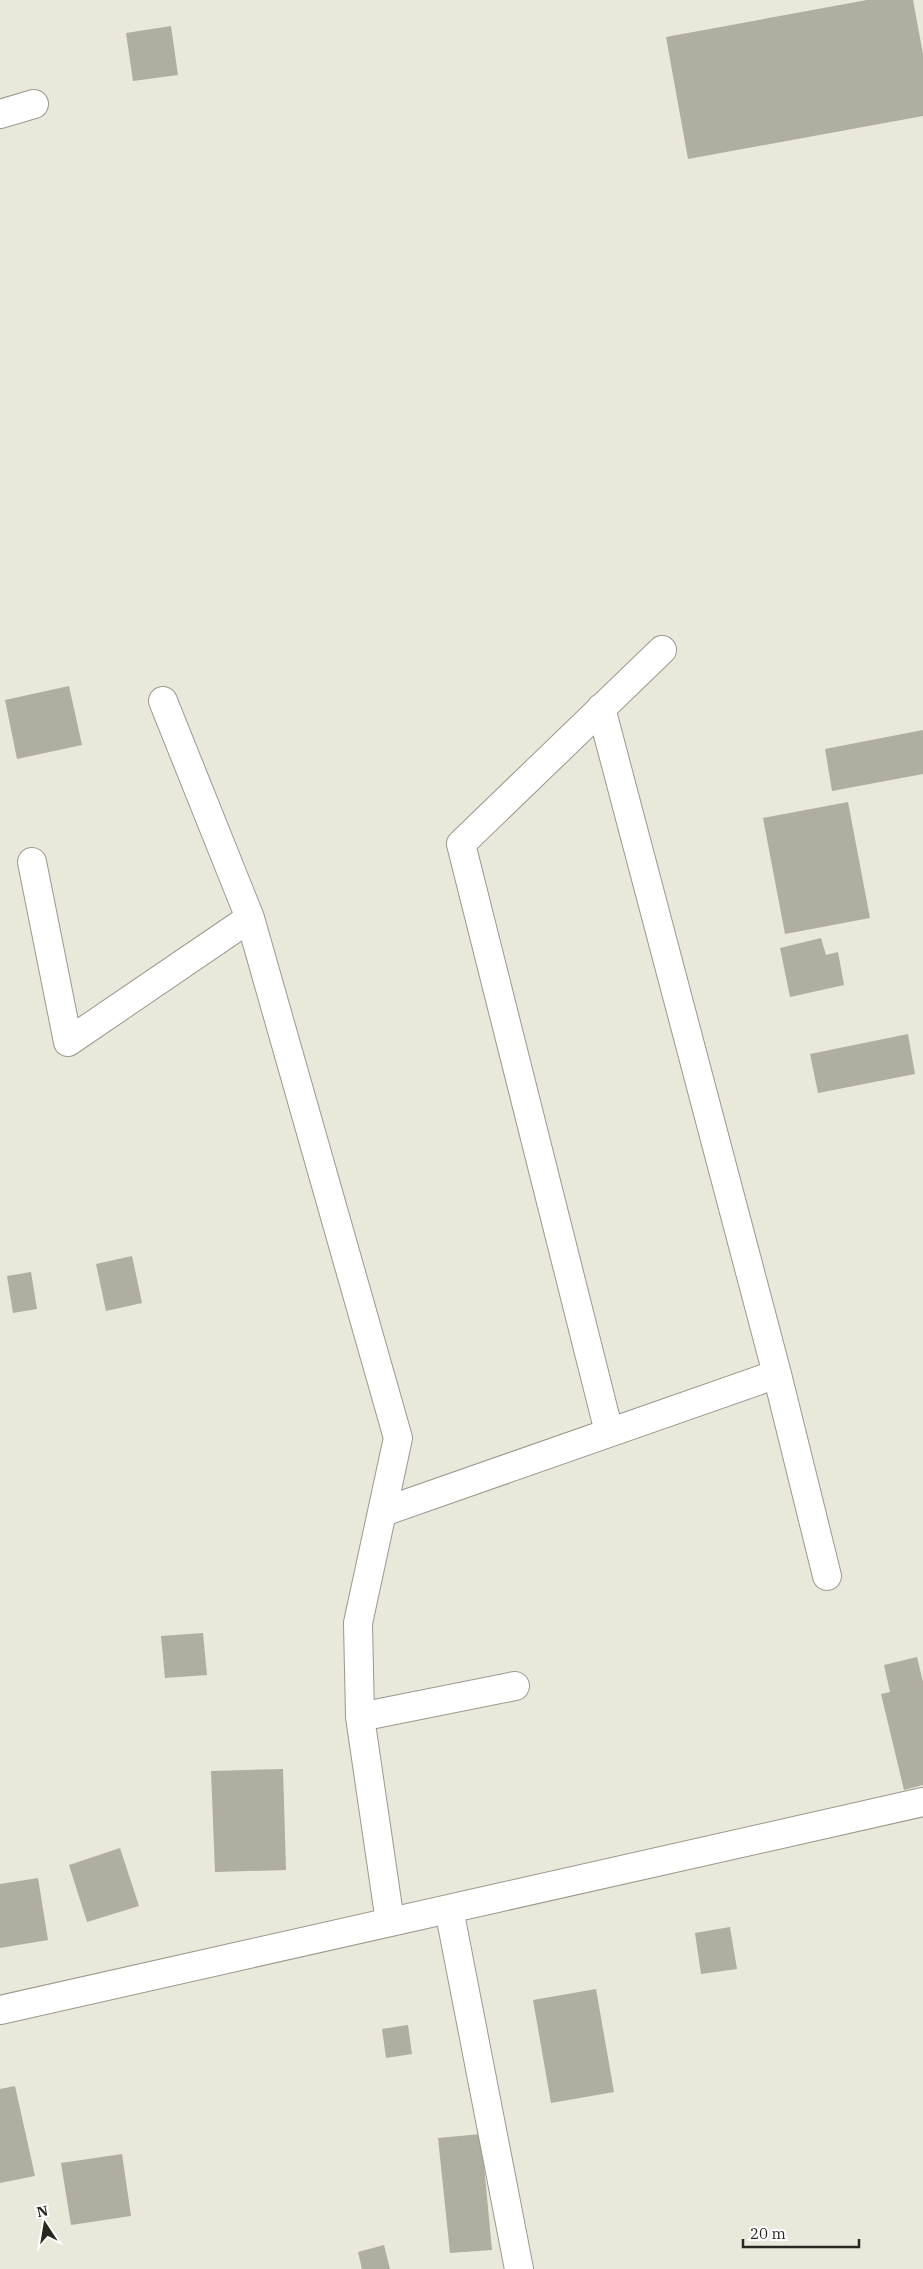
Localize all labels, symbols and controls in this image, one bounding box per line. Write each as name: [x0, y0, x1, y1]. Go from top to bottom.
north arrow: [20, 2199, 70, 2249]
text: N: [35, 2201, 50, 2221]
scale bar: [743, 2216, 859, 2248]
text: 20 m: [750, 2224, 786, 2243]

